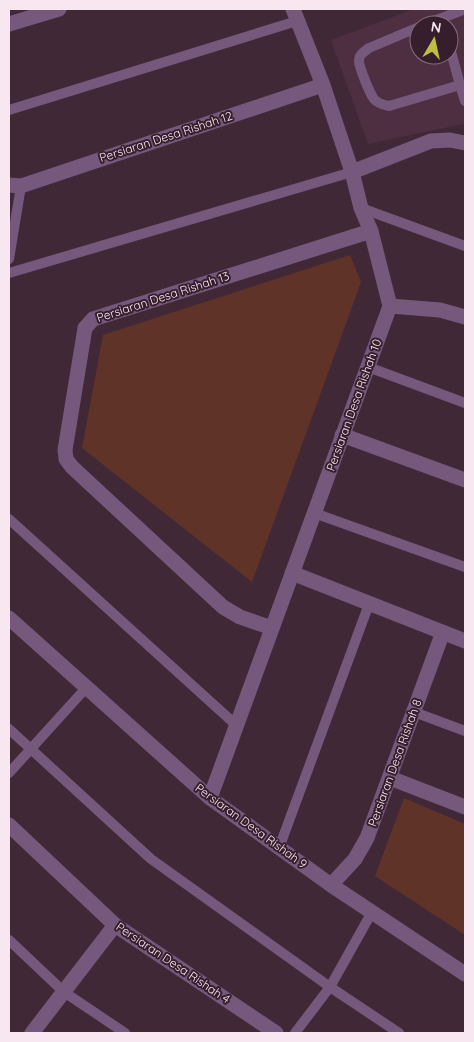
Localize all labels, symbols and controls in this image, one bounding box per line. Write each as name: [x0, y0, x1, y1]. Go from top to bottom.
north arrow: [409, 15, 459, 65]
text: N: [430, 17, 443, 37]
street label: Persiaran Desa Rishah 12: [97, 108, 235, 165]
street label: Persiaran Desa Rishah 13: [95, 268, 231, 325]
street label: Persiaran Desa Rishah 10: [323, 337, 384, 473]
street label: Persiaran Desa Rishah 8: [364, 697, 425, 829]
street label: Persiaran Desa Rishah 9: [192, 780, 310, 871]
street label: Persiaran Desa Rishah 4: [113, 919, 233, 1006]

